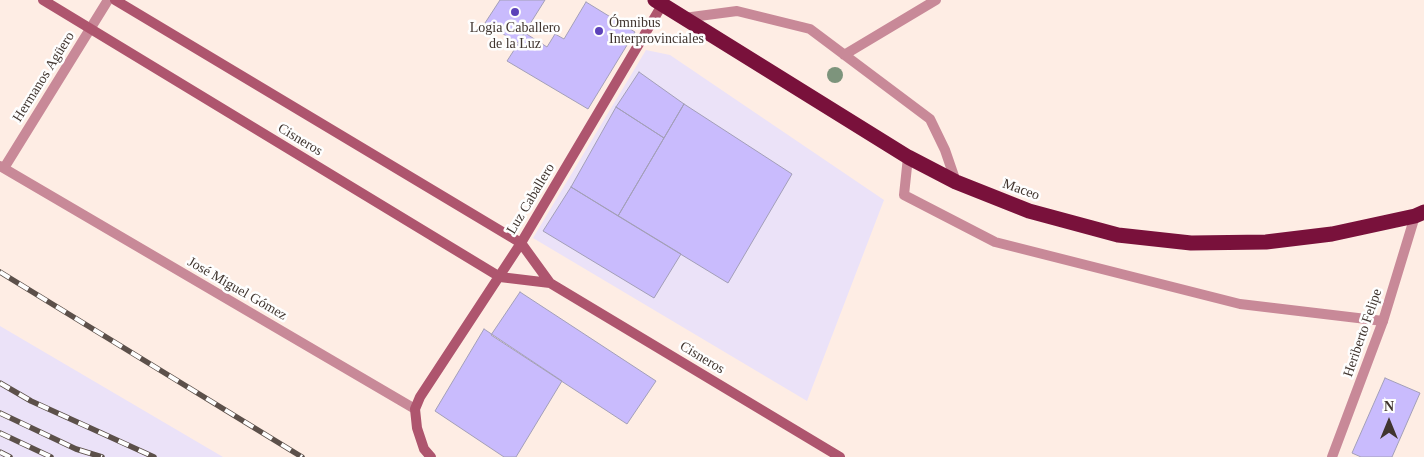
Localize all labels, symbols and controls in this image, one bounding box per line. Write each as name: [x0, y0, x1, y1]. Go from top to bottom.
marker: Logia Caballero de la Luz: [509, 6, 521, 18]
place label: Ómnibus Interprovinciales: [609, 15, 704, 48]
place label: Logia Caballero de la Luz: [470, 20, 560, 52]
marker: Ómnibus Interprovinciales: [593, 25, 605, 37]
street label: Hermanos Agüero: [10, 29, 78, 125]
street label: Cisneros: [275, 120, 325, 160]
street label: Luz Caballero: [503, 161, 559, 237]
street label: Maceo: [1000, 176, 1042, 204]
street label: José Miguel Gómez: [184, 254, 290, 324]
street label: Heriberto Felipe: [1340, 287, 1386, 379]
street label: Cisneros: [677, 338, 727, 378]
north arrow: [1364, 397, 1414, 447]
text: N: [1384, 399, 1394, 414]

